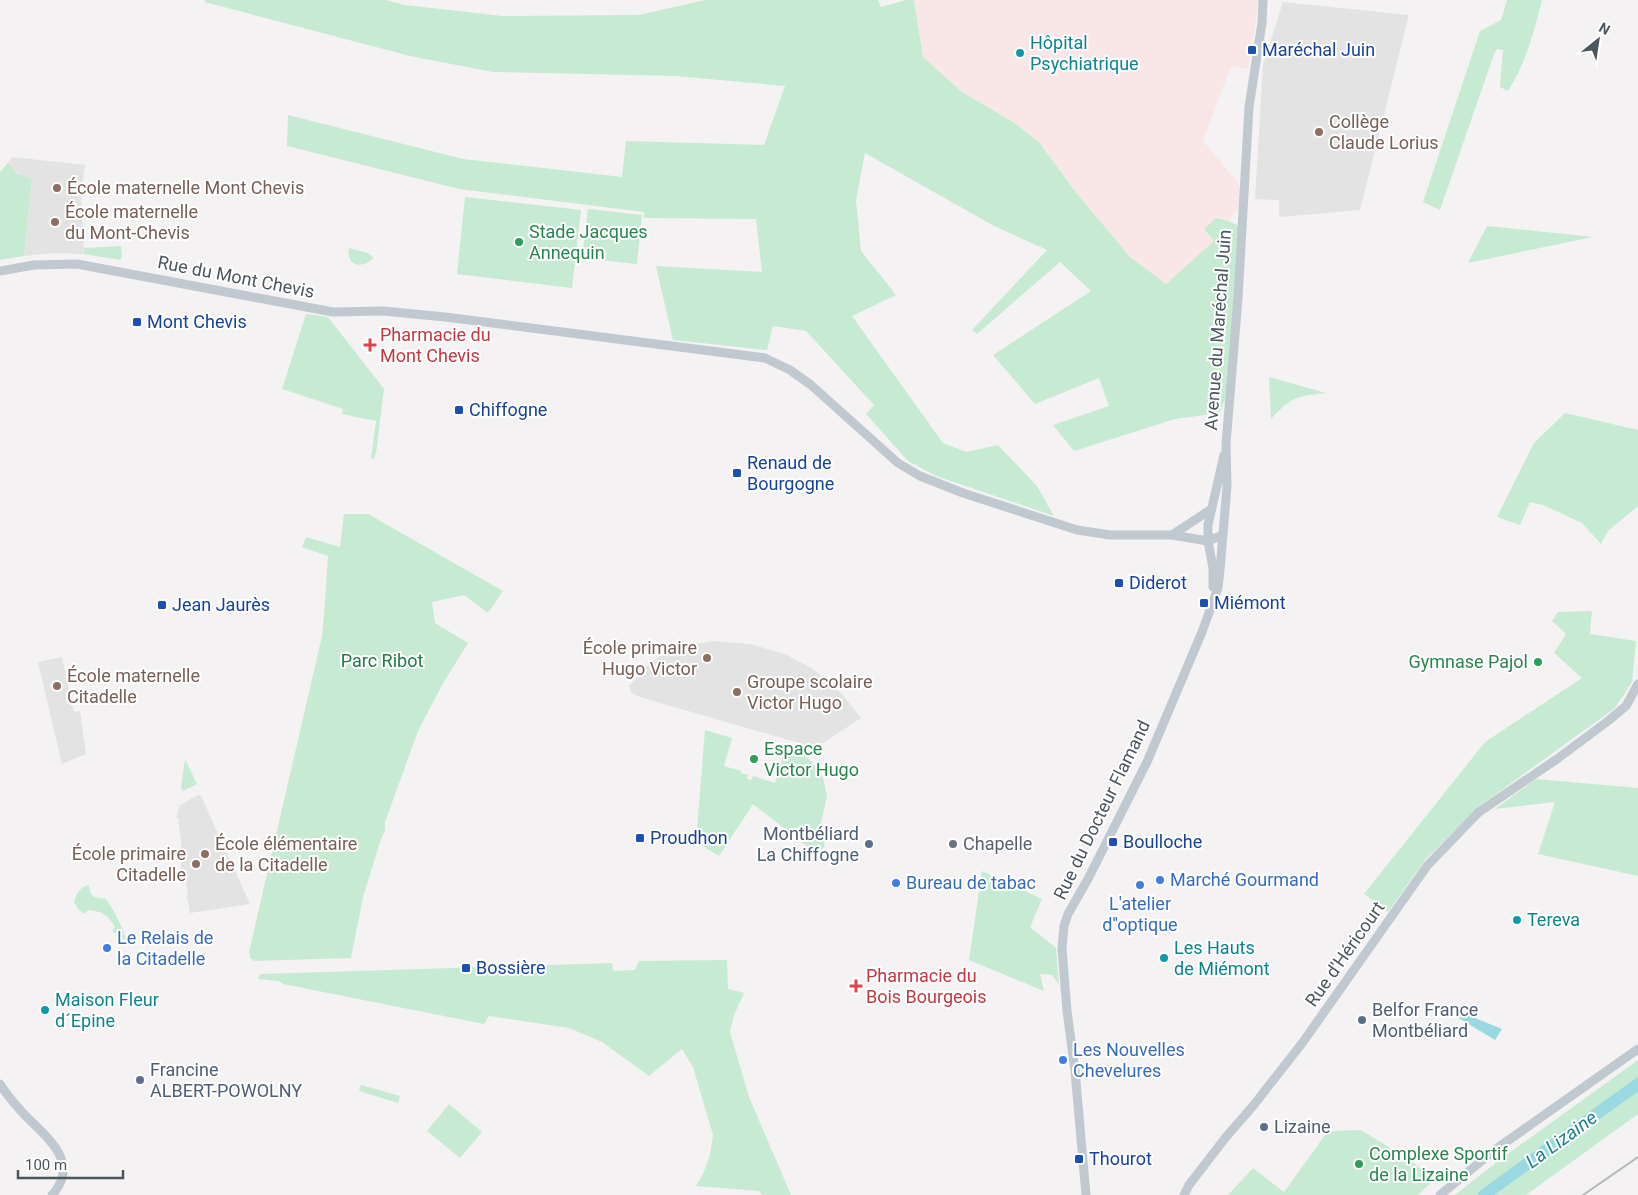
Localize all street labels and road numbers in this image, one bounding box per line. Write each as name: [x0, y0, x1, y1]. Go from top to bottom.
street label: Avenue du Maréchal Juin: [1200, 229, 1235, 431]
street label: Rue du Mont Chevis: [156, 251, 316, 302]
street label: Rue du Docteur Flamand: [1049, 717, 1154, 903]
street label: Rue d'Héricourt: [1301, 897, 1389, 1010]

